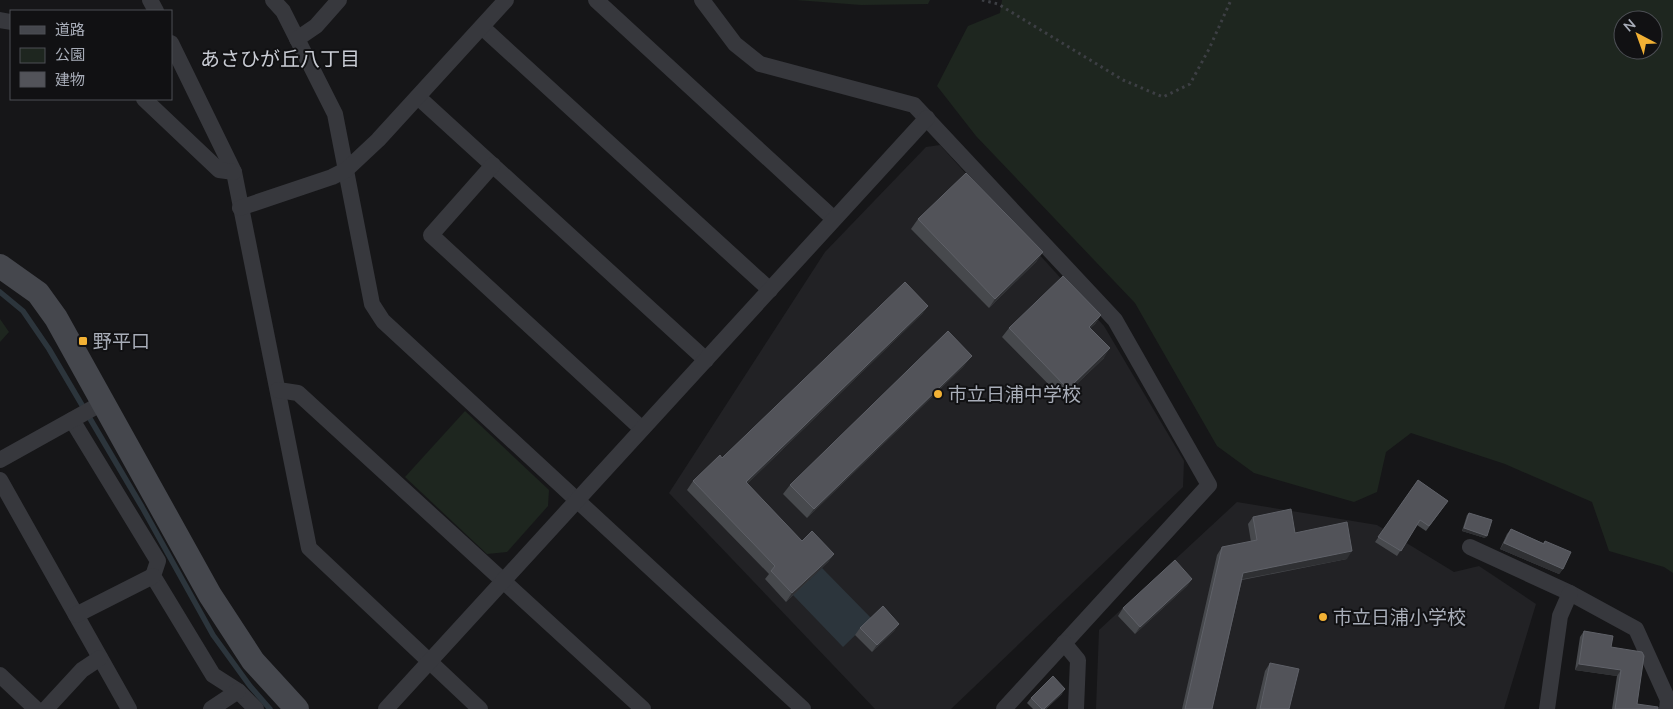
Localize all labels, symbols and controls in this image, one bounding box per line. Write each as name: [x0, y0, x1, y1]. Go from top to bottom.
legend: [10, 10, 172, 100]
north arrow: [1613, 10, 1663, 60]
text: N: [1620, 15, 1639, 35]
text: 道路: [55, 20, 85, 39]
text: 公園: [55, 45, 85, 64]
district label: あさひが丘八丁目: [200, 46, 360, 71]
text: 建物: [55, 70, 85, 89]
place label: 野平口: [93, 329, 150, 353]
marker: 野平口: [77, 335, 89, 347]
place label: 市立日浦中学校: [948, 382, 1081, 406]
marker: 市立日浦中学校: [932, 388, 944, 400]
place label: 市立日浦小学校: [1333, 605, 1466, 629]
marker: 市立日浦小学校: [1317, 611, 1329, 623]

